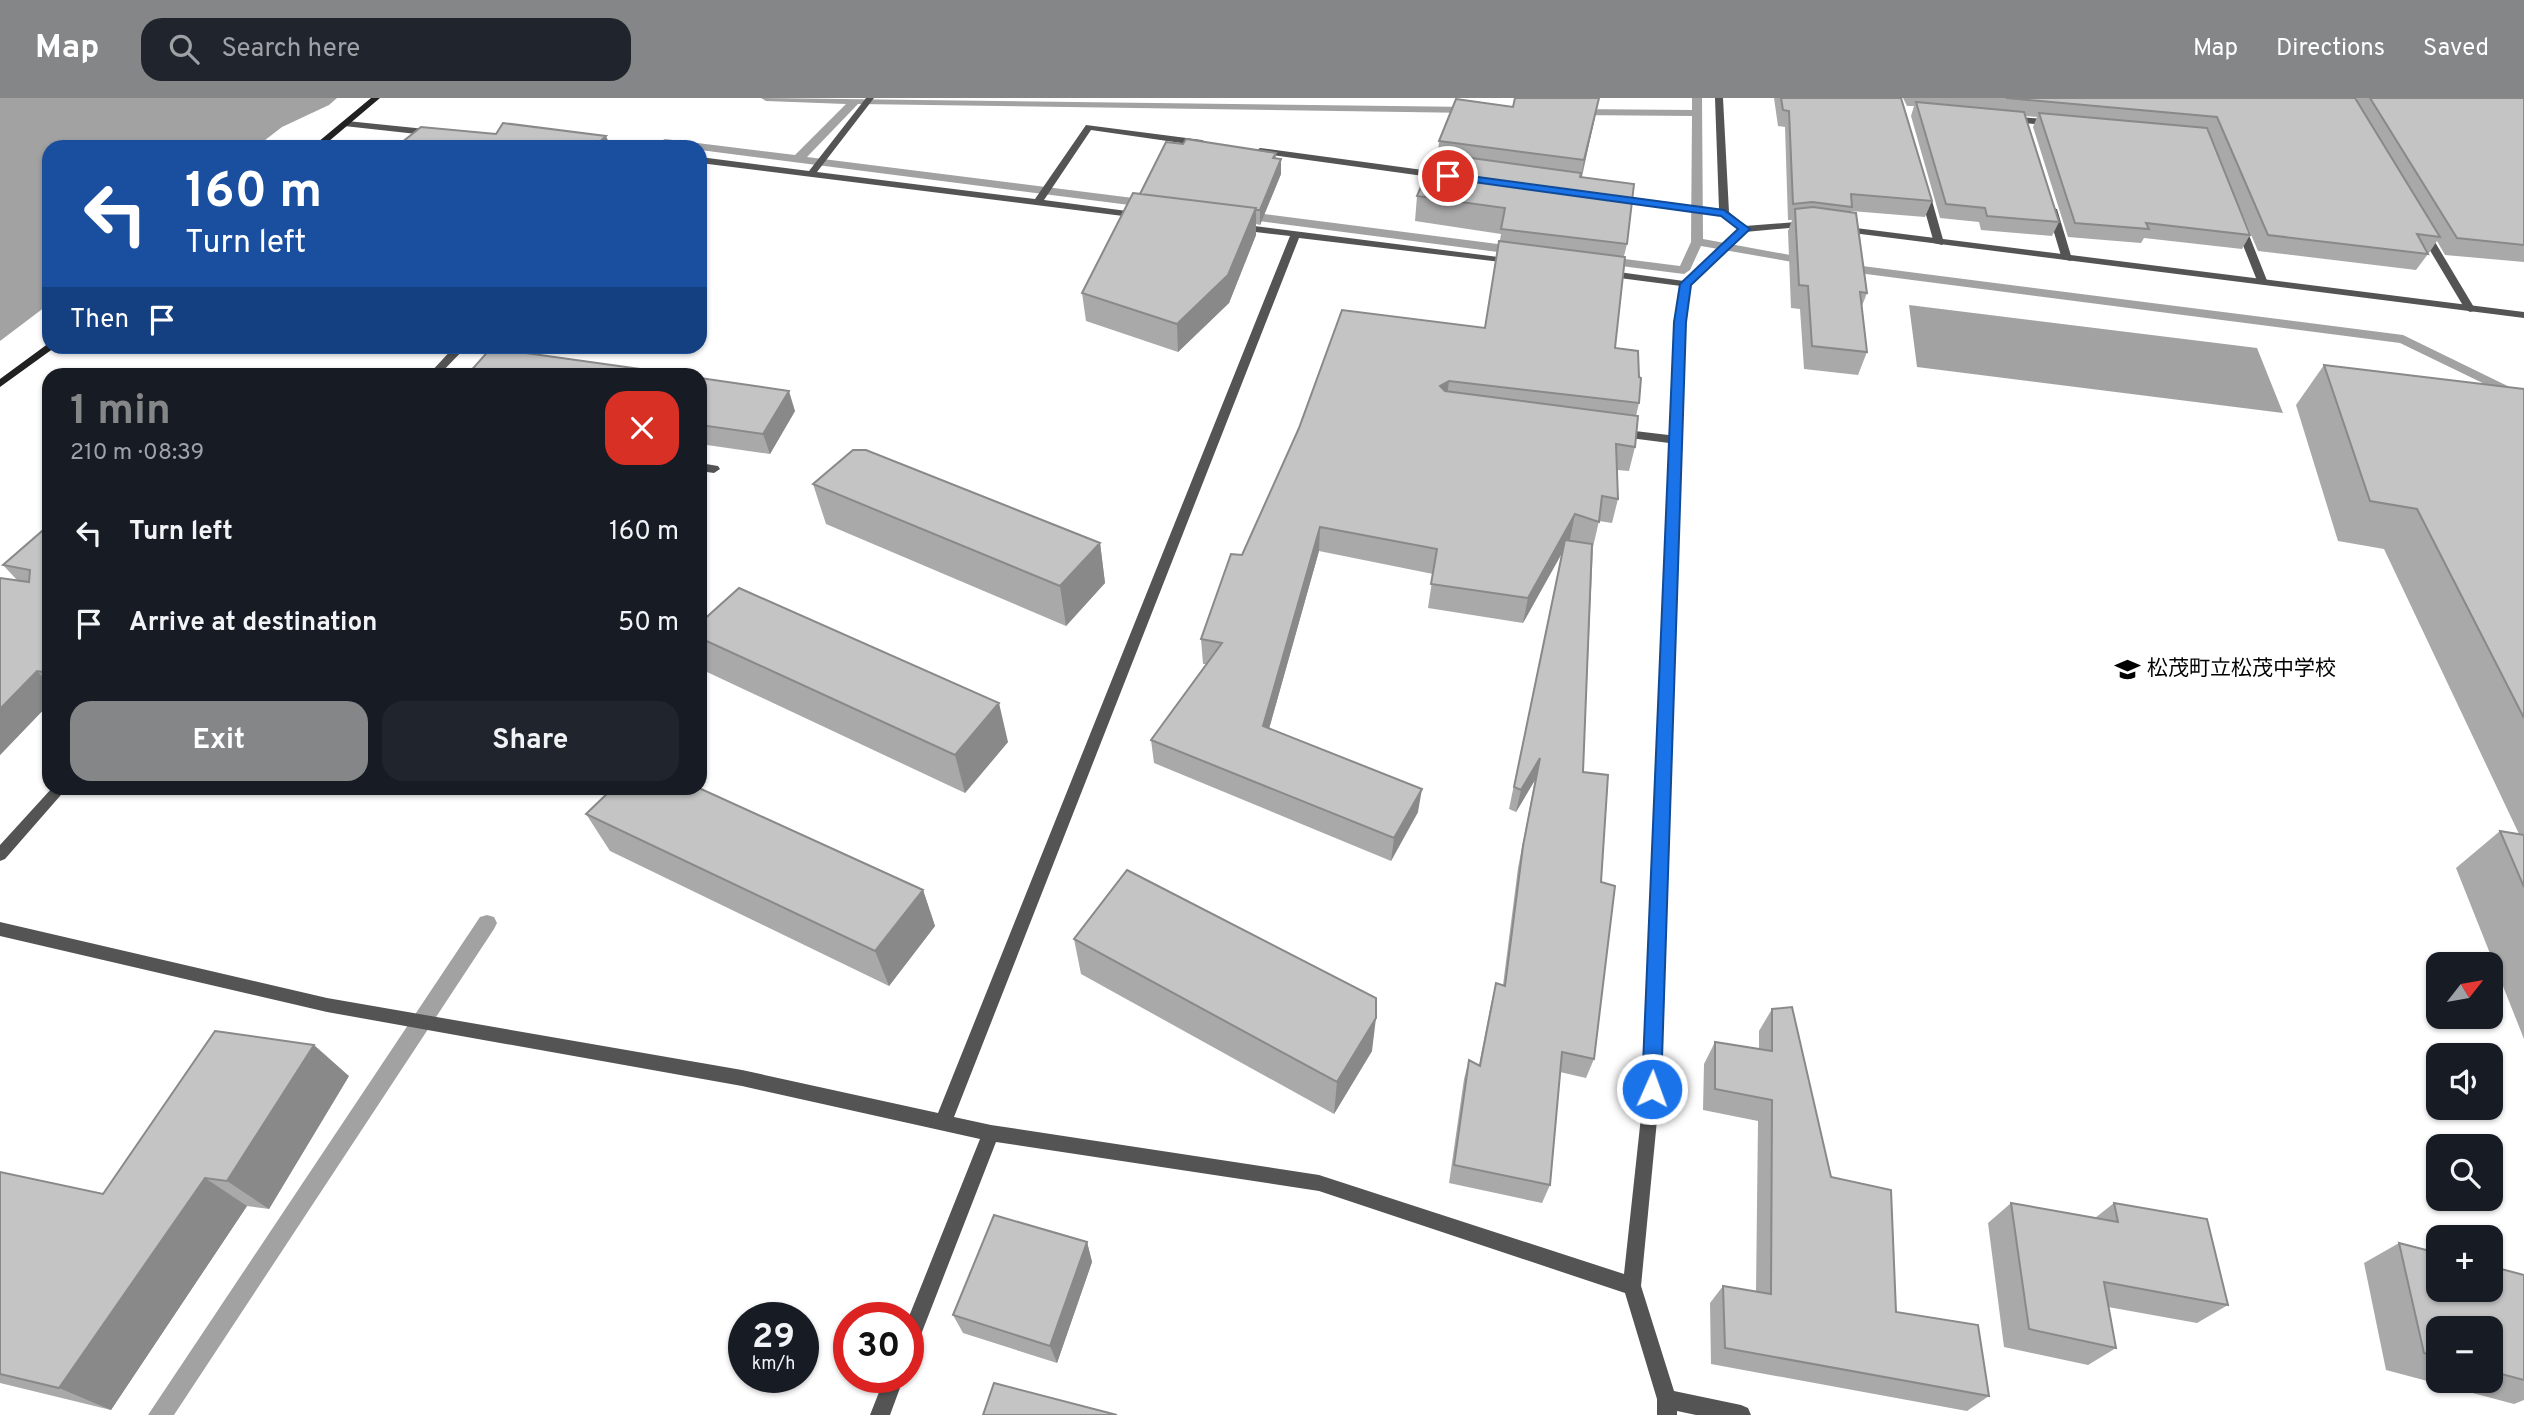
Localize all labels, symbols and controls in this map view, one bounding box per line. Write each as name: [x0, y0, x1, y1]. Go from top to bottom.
search box: [141, 18, 631, 81]
text: Map: [35, 28, 99, 70]
icon: search: [165, 30, 203, 68]
text: Search here: [221, 33, 360, 66]
text: Map: [2193, 34, 2238, 64]
text: Directions: [2276, 34, 2385, 64]
text: Saved: [2423, 34, 2489, 64]
pin: [1418, 146, 1478, 206]
icon: arrive: [1429, 157, 1467, 195]
text: 160 m: [185, 163, 322, 225]
icon: left: [70, 168, 161, 259]
text: Turn left: [185, 224, 306, 264]
icon: arrive: [143, 301, 181, 339]
text: Then: [70, 304, 129, 337]
text: 1 min: [70, 386, 171, 439]
button: close: [605, 391, 679, 465]
text: 210 m · 08:39: [70, 439, 204, 468]
icon: left: [70, 514, 108, 552]
text: Turn left: [129, 516, 233, 549]
text: 160 m: [609, 516, 679, 549]
icon: arrive: [70, 605, 108, 643]
text: Arrive at destination: [129, 607, 377, 640]
text: 50 m: [618, 607, 679, 640]
school or university icon: 松茂町立松茂中学校: [2113, 655, 2141, 683]
place label: 松茂町立松茂中学校: [2147, 656, 2336, 683]
button: Exit: [70, 701, 368, 781]
button: Share: [382, 701, 679, 781]
north arrow: [2426, 952, 2502, 1029]
map controls: [2426, 952, 2503, 1393]
button: sound: [2426, 1043, 2503, 1120]
position arrow: [1615, 1052, 1689, 1126]
button: search: [2426, 1134, 2503, 1211]
button: +: [2426, 1225, 2503, 1302]
speed limit sign: 30: [833, 1302, 924, 1393]
text: 29: [752, 1316, 795, 1360]
button: −: [2426, 1316, 2503, 1393]
text: km/h: [752, 1353, 795, 1376]

